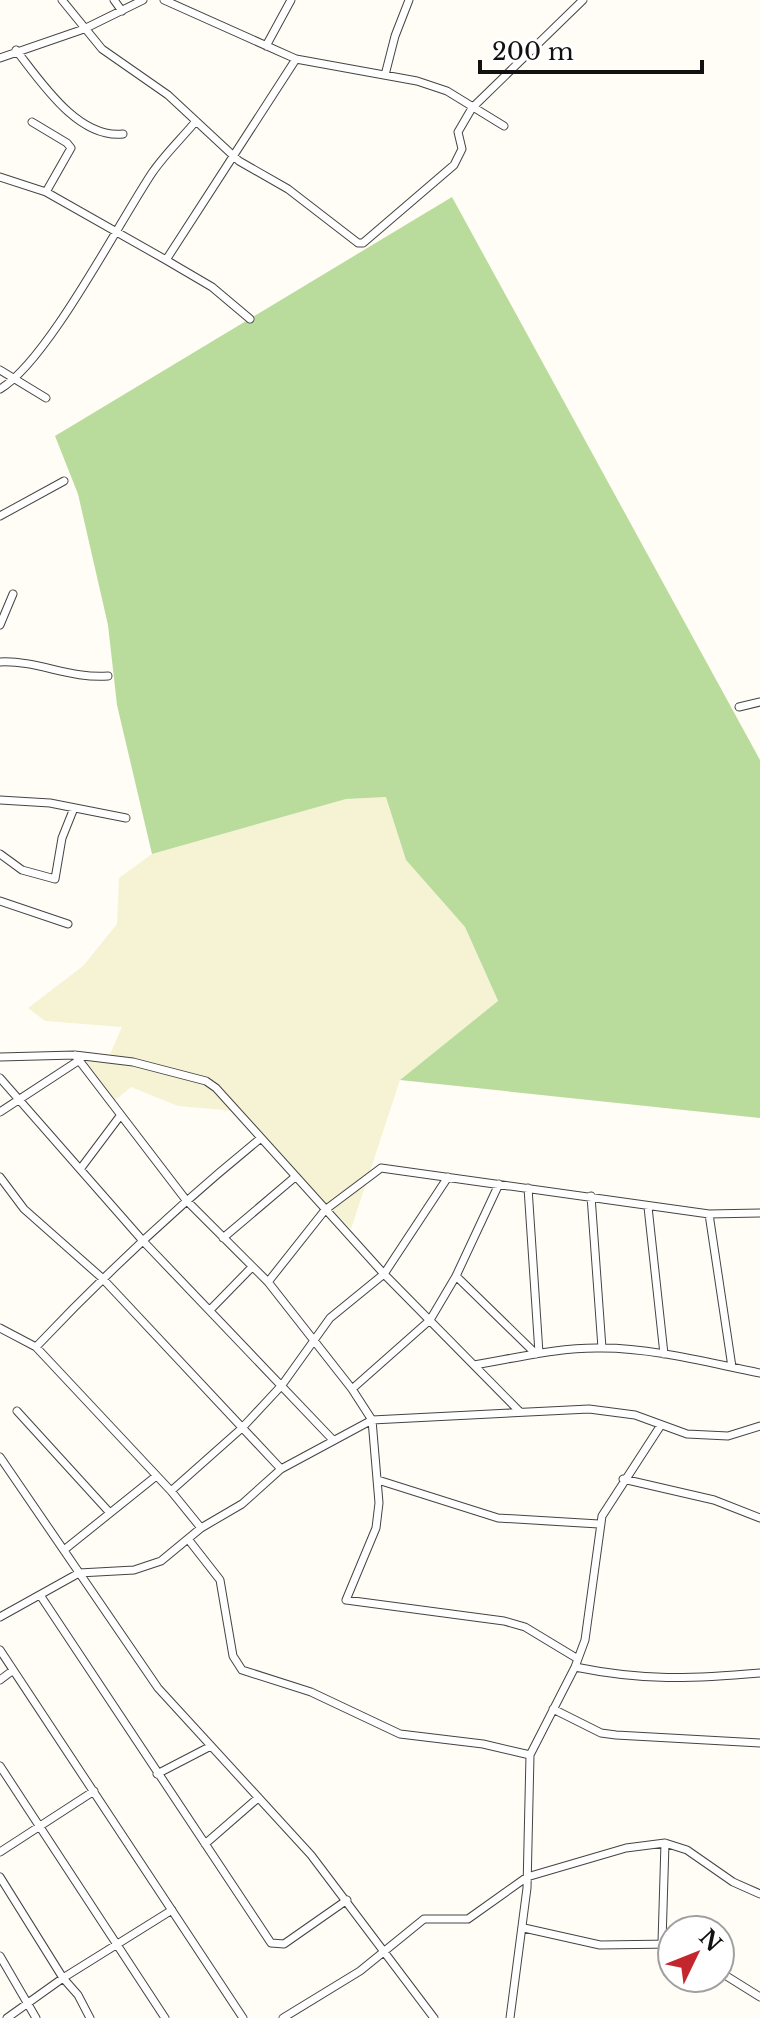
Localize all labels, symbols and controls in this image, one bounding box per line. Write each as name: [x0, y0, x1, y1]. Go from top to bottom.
scale bar: [480, 24, 702, 74]
text: 200 m: [492, 37, 574, 66]
north arrow: [656, 1914, 736, 1994]
text: N: [693, 1924, 727, 1958]

